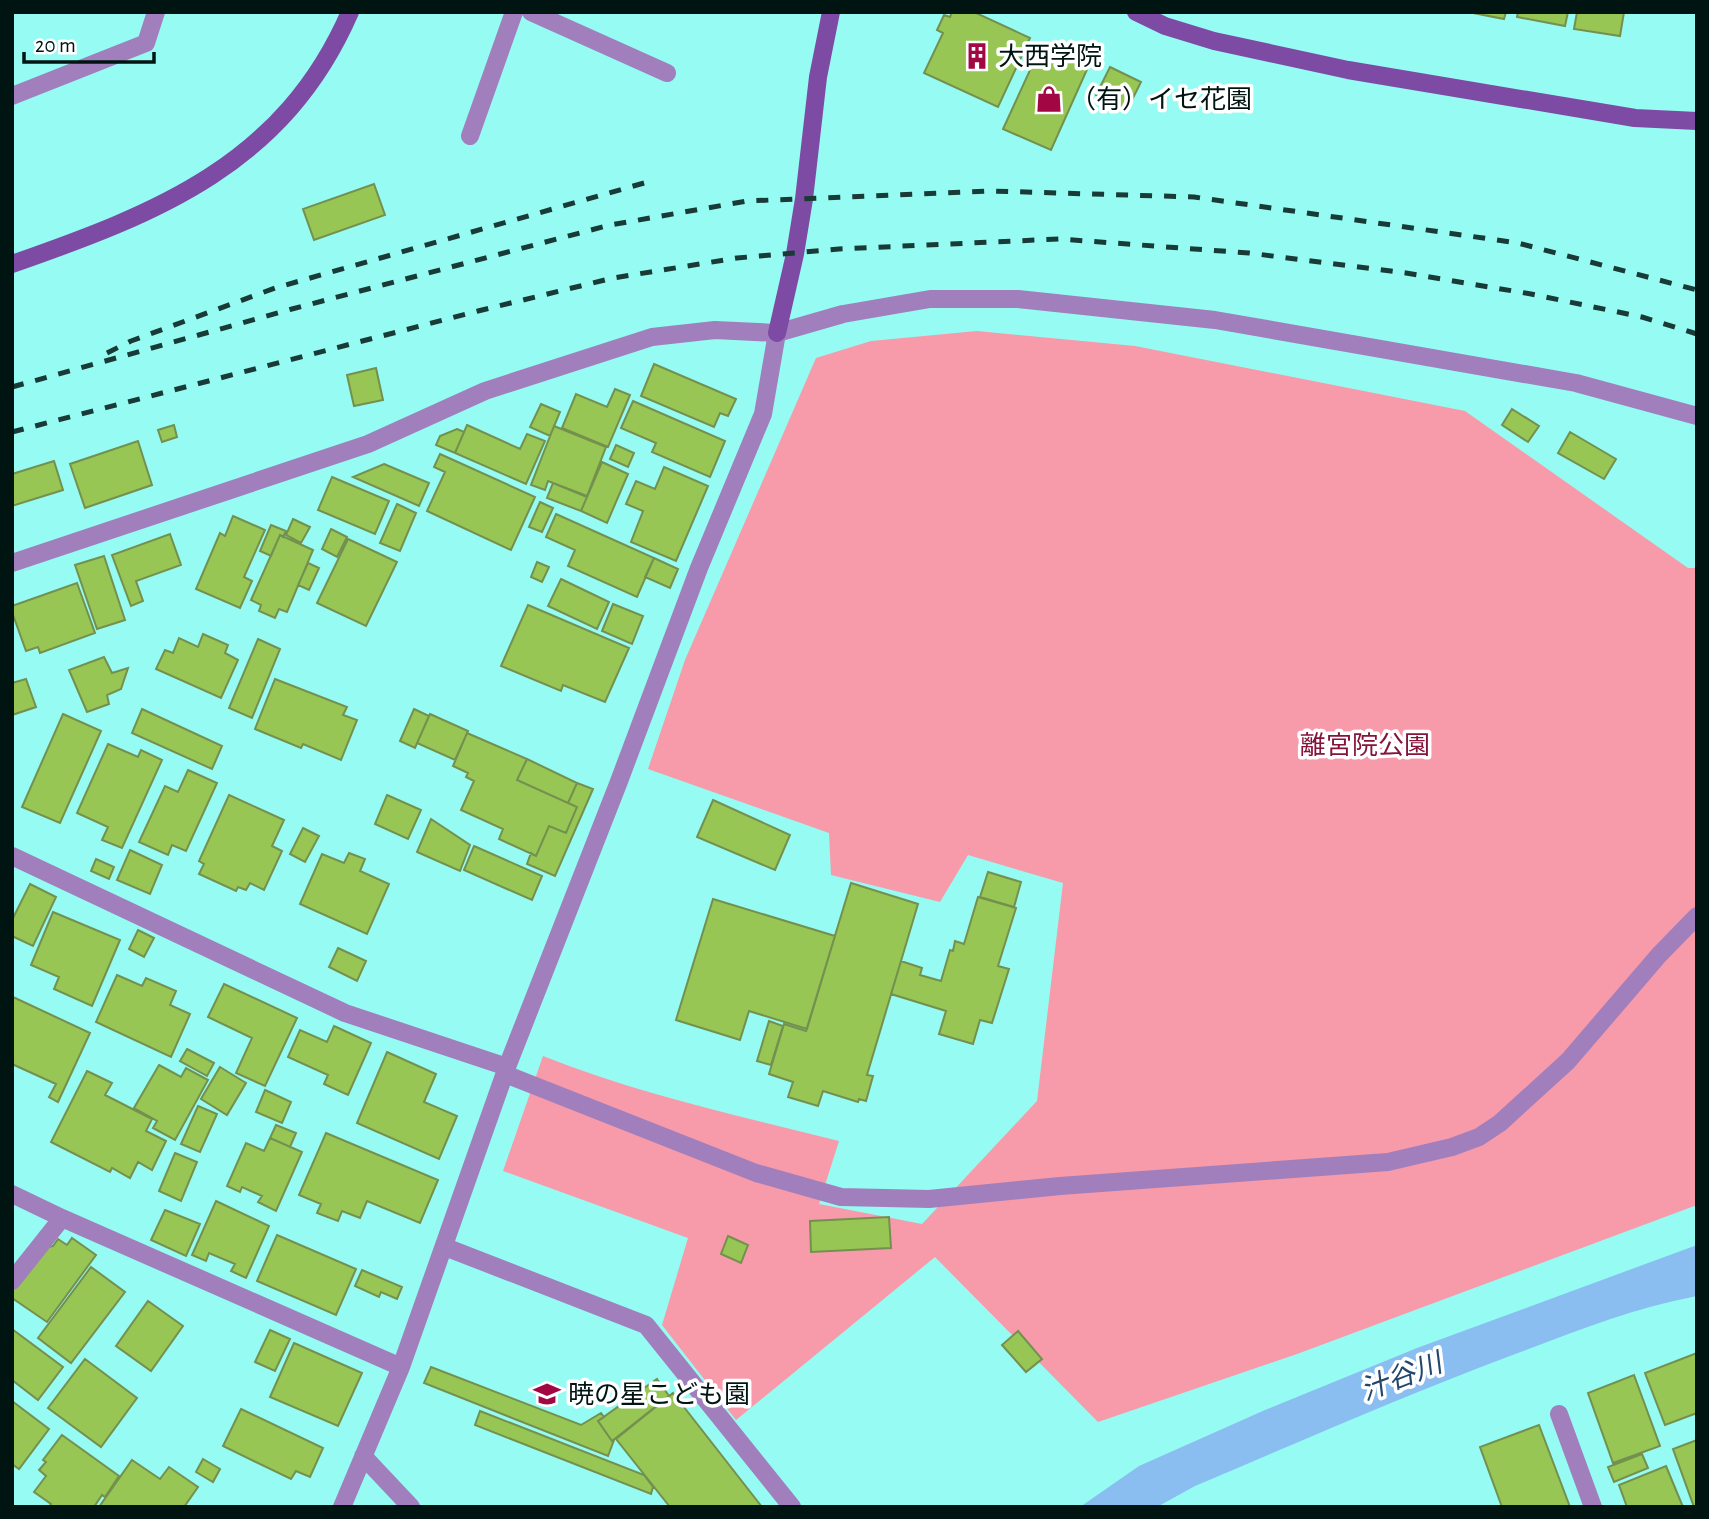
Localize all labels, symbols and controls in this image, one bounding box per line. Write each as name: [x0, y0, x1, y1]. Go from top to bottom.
scale bar: [24, 21, 154, 65]
text: 20 m: [35, 35, 76, 56]
building icon: 大西学院: [962, 41, 992, 71]
place label: 大西学院: [998, 42, 1102, 70]
shop icon: （有）イセ花園: [1034, 84, 1064, 114]
place label: （有）イセ花園: [1070, 85, 1252, 113]
park label: 離宮院公園: [1300, 732, 1430, 759]
water label: 汁谷川: [1357, 1347, 1449, 1406]
school or university icon: 暁の星こども園: [532, 1379, 562, 1409]
place label: 暁の星こども園: [568, 1381, 750, 1408]

